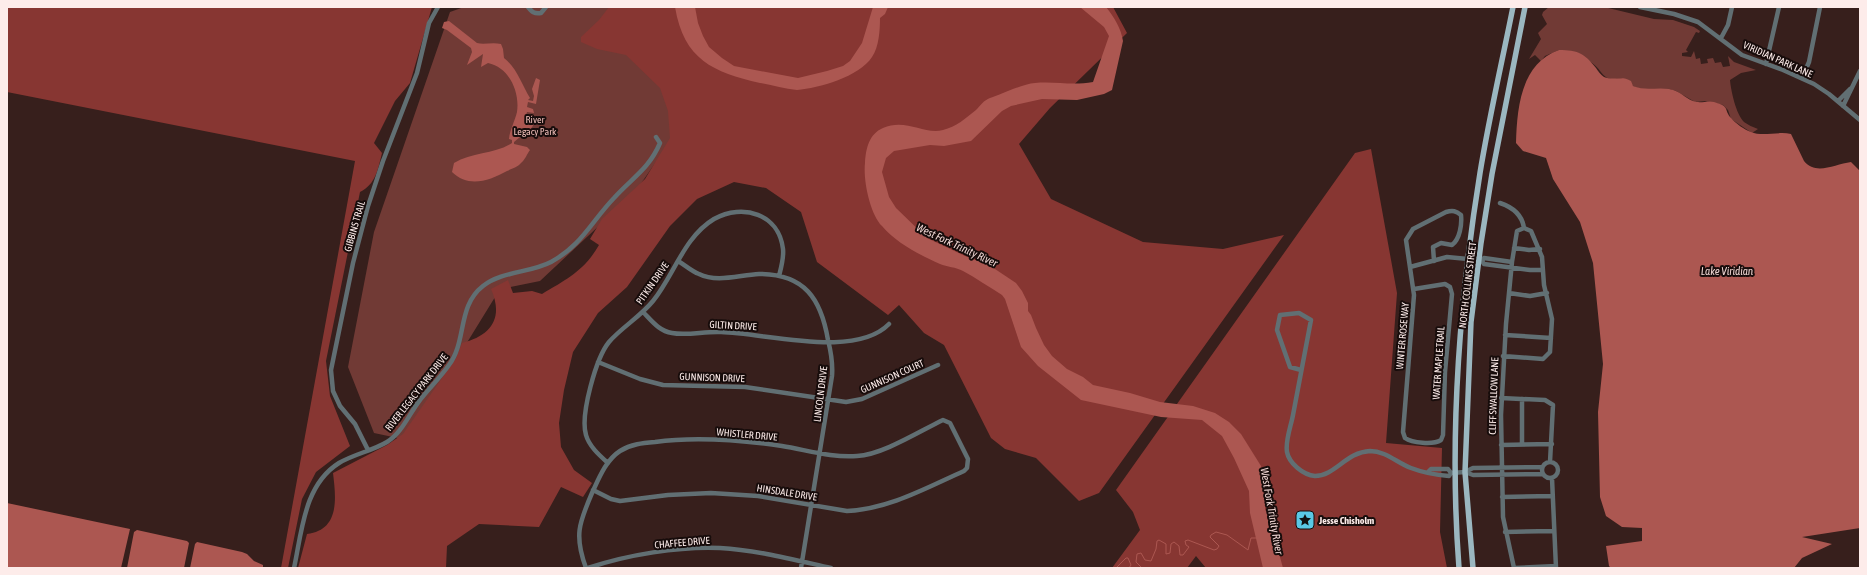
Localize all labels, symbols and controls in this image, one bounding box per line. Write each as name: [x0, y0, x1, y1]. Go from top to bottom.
street label: VIRIDIAN PARK LANE: [1741, 39, 1815, 80]
park label: River Legacy Park: [513, 114, 557, 137]
street label: GIBBINS TRAIL: [342, 199, 367, 253]
water label: West Fork Trinity River: [915, 221, 1000, 269]
street label: NORTH COLLINS STREET: [1457, 241, 1478, 329]
street label: PITKIN DRIVE: [634, 260, 671, 306]
water label: Lake Viridian: [1701, 265, 1754, 277]
street label: WINTER ROSE WAY: [1394, 302, 1411, 370]
street label: GILTIN DRIVE: [709, 319, 758, 332]
street label: WATER MAPLE TRAIL: [1430, 326, 1447, 400]
street label: RIVER LEGACY PARK DRIVE: [383, 351, 450, 433]
street label: CLIFF SWALLOW LANE: [1487, 356, 1500, 435]
street label: GUNNISON COURT: [859, 357, 926, 395]
street label: LINCOLN DRIVE: [812, 365, 829, 422]
street label: GUNNISON DRIVE: [679, 371, 745, 384]
street label: WHISTLER DRIVE: [716, 426, 779, 443]
water label: West Fork Trinity River: [1258, 467, 1286, 556]
street label: HINSDALE DRIVE: [756, 482, 819, 503]
place icon: Jesse Chisholm: [1294, 509, 1316, 531]
place label: Jesse Chisholm: [1318, 515, 1374, 526]
street label: CHAFFEE DRIVE: [654, 535, 711, 550]

